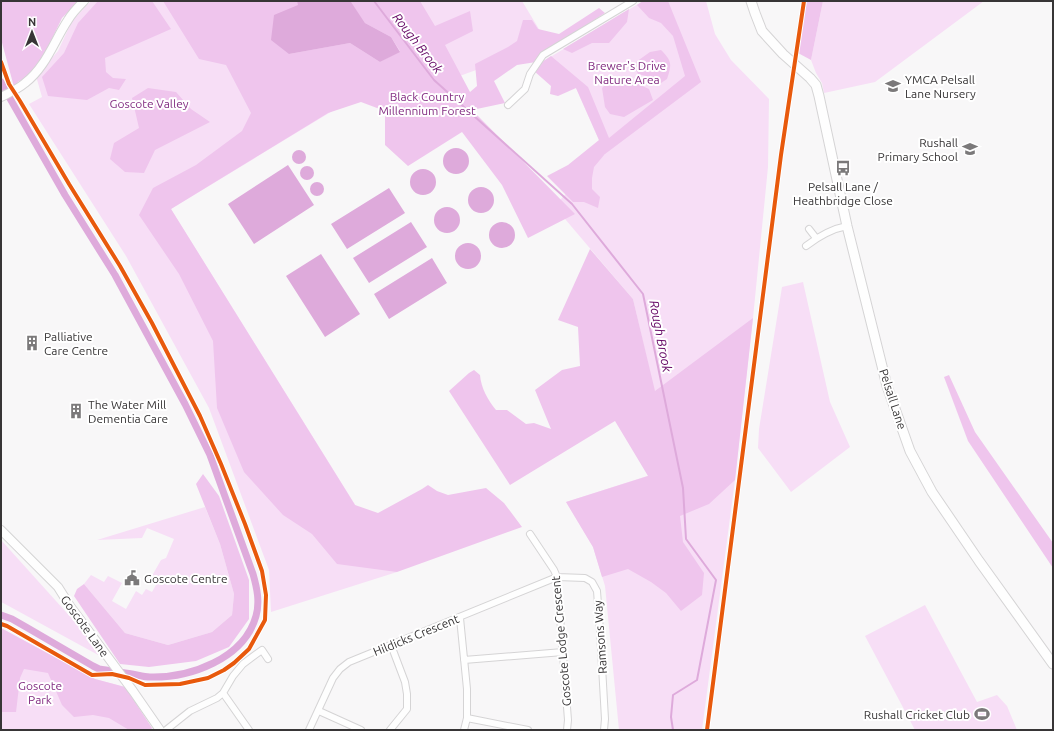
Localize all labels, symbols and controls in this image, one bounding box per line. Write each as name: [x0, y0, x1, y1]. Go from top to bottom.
water label: Rough Brook: [390, 10, 446, 76]
north arrow: [12, 12, 52, 52]
text: N: [28, 16, 36, 28]
park label: Brewer's Drive Nature Area: [588, 59, 666, 86]
place label: YMCA Pelsall Lane Nursery: [905, 73, 976, 100]
school or university icon: YMCA Pelsall Lane Nursery: [884, 77, 902, 95]
park label: Black Country Millennium Forest: [378, 90, 476, 117]
park label: Goscote Valley: [109, 97, 189, 110]
place label: Rushall Primary School: [878, 136, 958, 163]
school or university icon: Rushall Primary School: [961, 140, 979, 158]
bus stop icon: Pelsall Lane / Heathbridge Close: [834, 159, 852, 177]
place label: Pelsall Lane / Heathbridge Close: [793, 180, 893, 207]
water label: Rough Brook: [647, 299, 675, 373]
place label: Palliative Care Centre: [44, 330, 108, 357]
building icon: Palliative Care Centre: [23, 334, 41, 352]
street label: Pelsall Lane: [877, 367, 909, 431]
place label: The Water Mill Dementia Care: [88, 398, 168, 425]
building icon: The Water Mill Dementia Care: [67, 402, 85, 420]
public building icon: Goscote Centre: [123, 569, 141, 587]
place label: Goscote Centre: [144, 572, 228, 585]
street label: Goscote Lodge Crescent: [549, 575, 573, 707]
street label: Goscote Lane: [58, 593, 112, 659]
street label: Ramsons Way: [591, 600, 609, 674]
street label: Hildicks Crescent: [371, 612, 461, 658]
park label: Goscote Park: [18, 679, 62, 706]
sports icon: Rushall Cricket Club: [973, 705, 991, 723]
place label: Rushall Cricket Club: [864, 708, 970, 721]

